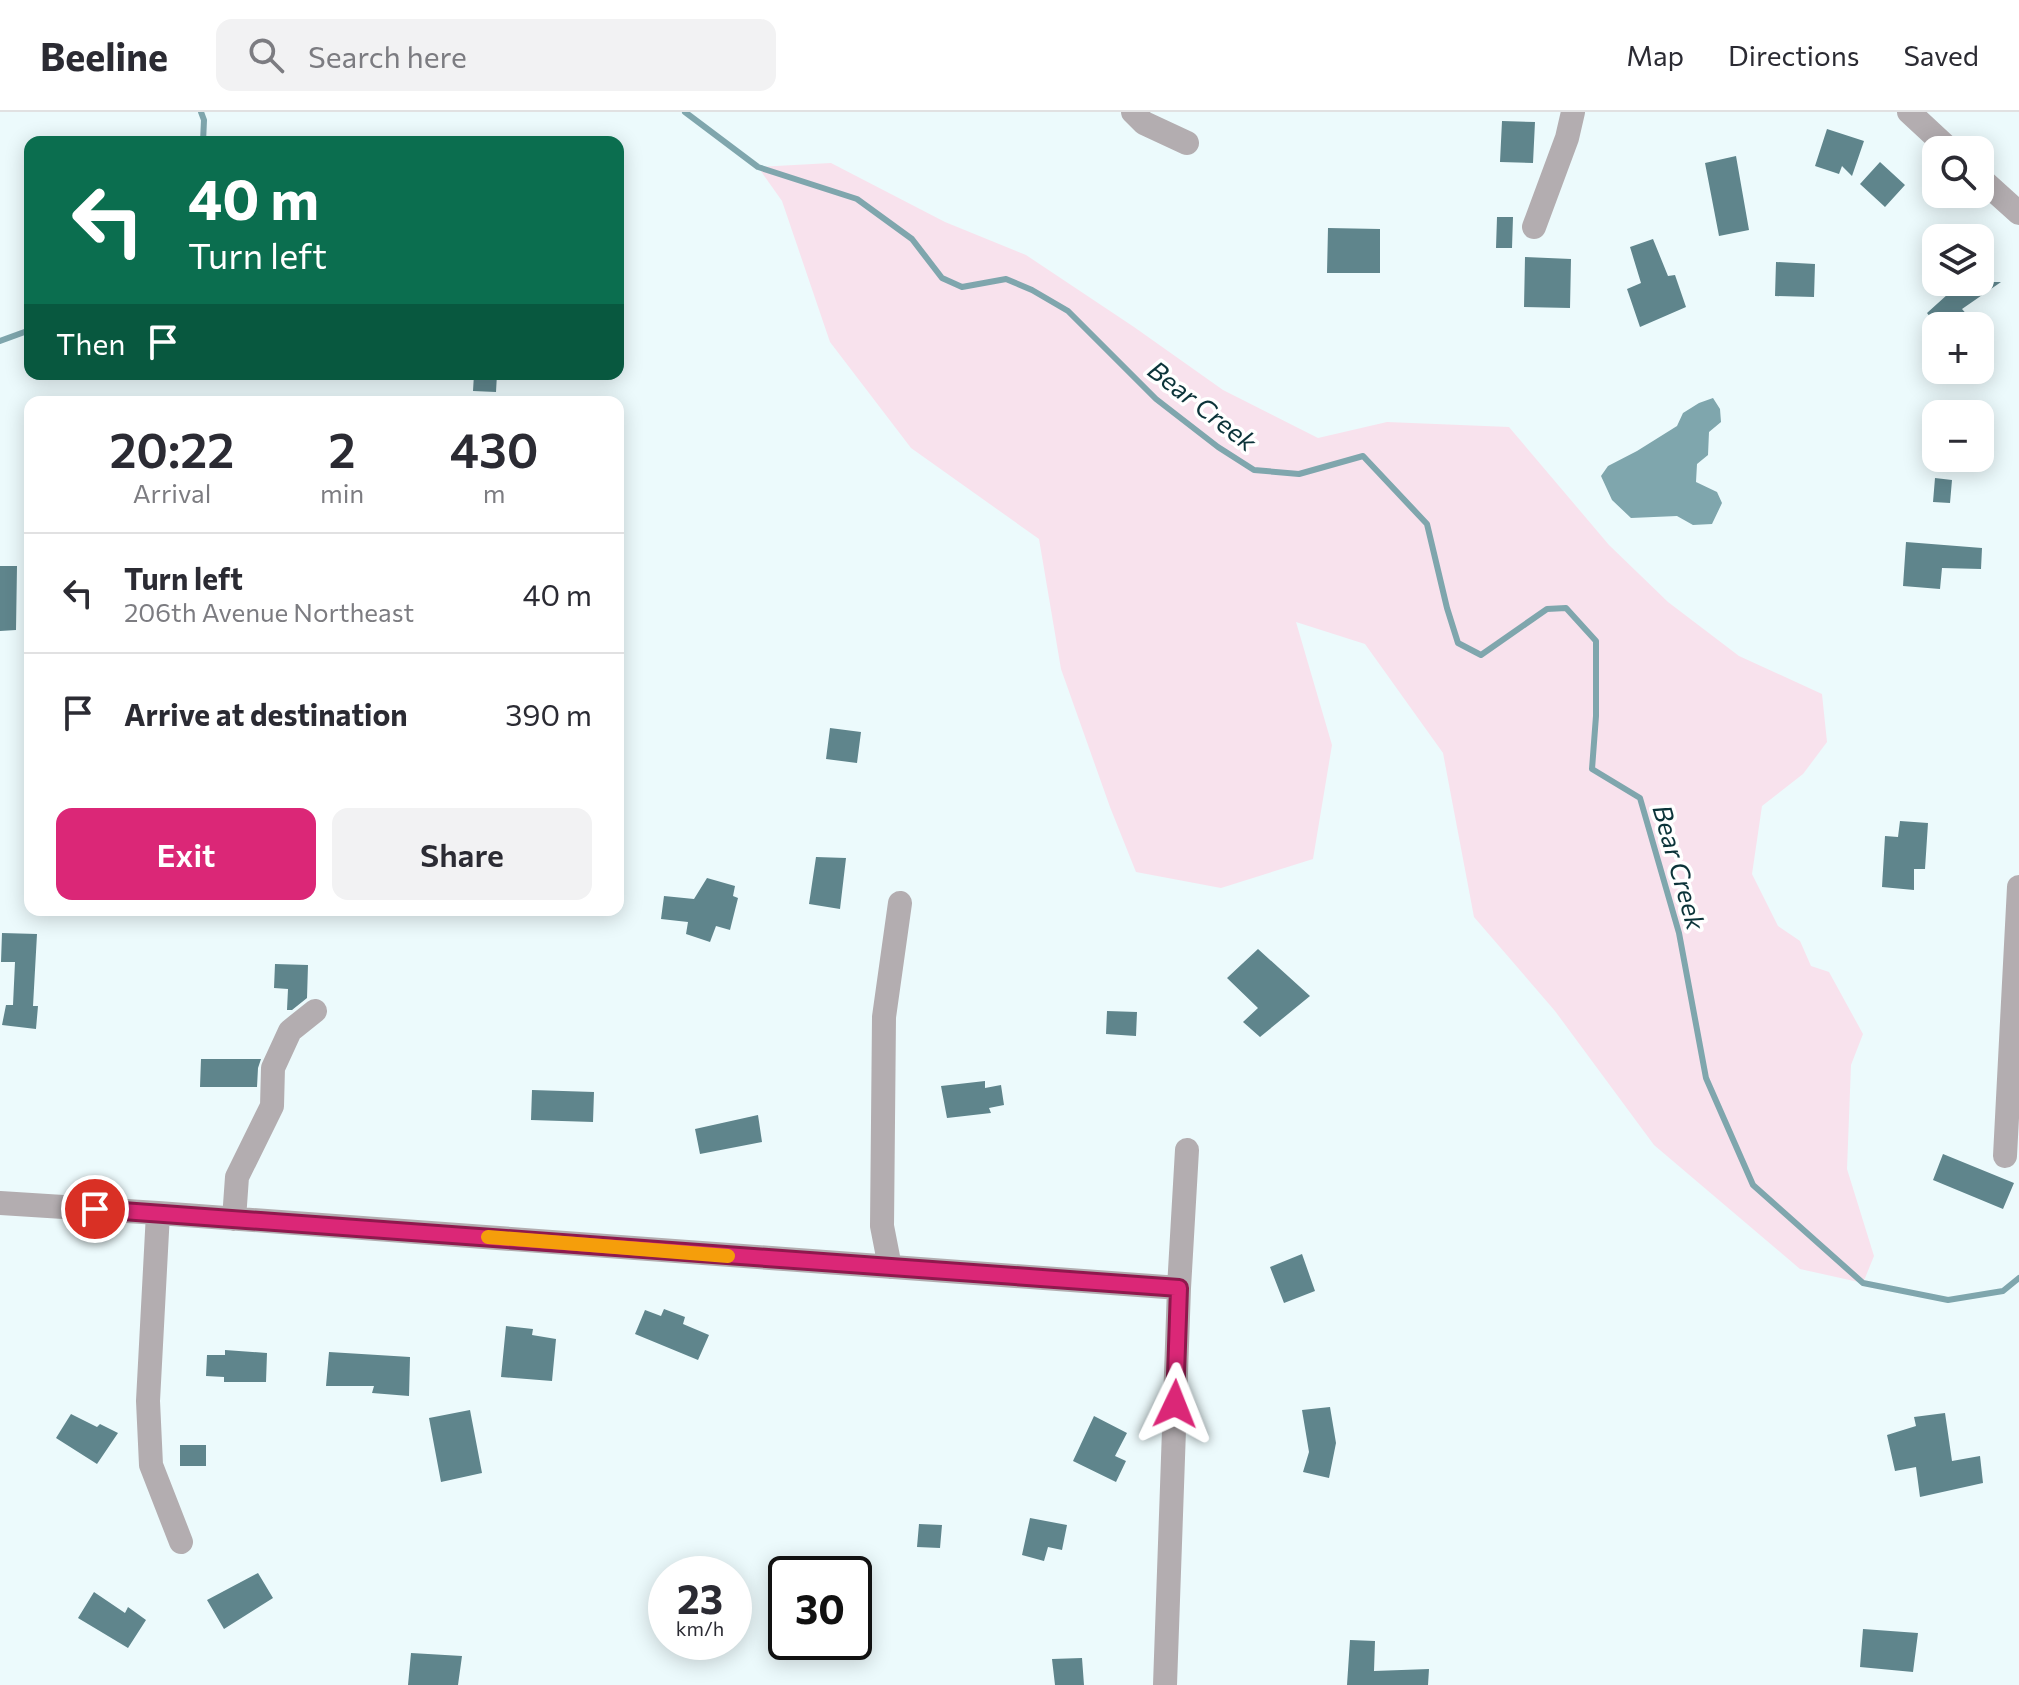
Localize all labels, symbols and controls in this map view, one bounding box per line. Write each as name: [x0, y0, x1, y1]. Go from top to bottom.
search box: [216, 19, 776, 91]
text: Beeline: [40, 32, 168, 79]
icon: search: [244, 33, 288, 77]
text: Search here: [308, 37, 467, 74]
text: Map: [1626, 38, 1684, 72]
text: Directions: [1728, 38, 1859, 72]
text: Saved: [1903, 38, 1979, 72]
map controls: [1922, 136, 1994, 472]
button: search: [1922, 136, 1994, 208]
text: 40 m: [188, 163, 319, 232]
icon: left: [56, 168, 160, 272]
button: layers: [1922, 224, 1994, 296]
text: Turn left: [188, 232, 327, 276]
button: +: [1922, 312, 1994, 384]
icon: arrive: [141, 320, 185, 364]
text: Then: [56, 324, 125, 361]
water label: Bear Creek: [1143, 353, 1264, 457]
button: −: [1922, 400, 1994, 472]
text: 20:22: [110, 419, 234, 478]
text: 2: [329, 419, 356, 478]
text: 430: [450, 419, 538, 478]
text: Arrival: [133, 477, 211, 508]
text: min: [320, 477, 364, 508]
text: m: [483, 477, 505, 508]
text: Turn left: [124, 559, 243, 596]
icon: left: [56, 571, 100, 615]
text: 40 m: [523, 575, 592, 612]
text: 206th Avenue Northeast: [124, 596, 414, 627]
icon: arrive: [56, 691, 100, 735]
text: Arrive at destination: [124, 695, 408, 732]
text: 390 m: [505, 695, 592, 732]
water label: Bear Creek: [1647, 801, 1713, 934]
button: Exit: [56, 808, 316, 900]
button: Share: [332, 808, 592, 900]
pin: [61, 1175, 129, 1243]
icon: arrive: [73, 1187, 117, 1231]
position arrow: [1133, 1362, 1217, 1446]
speed limit sign: 30: [768, 1556, 872, 1660]
text: 23: [677, 1573, 723, 1622]
text: km/h: [676, 1616, 724, 1640]

